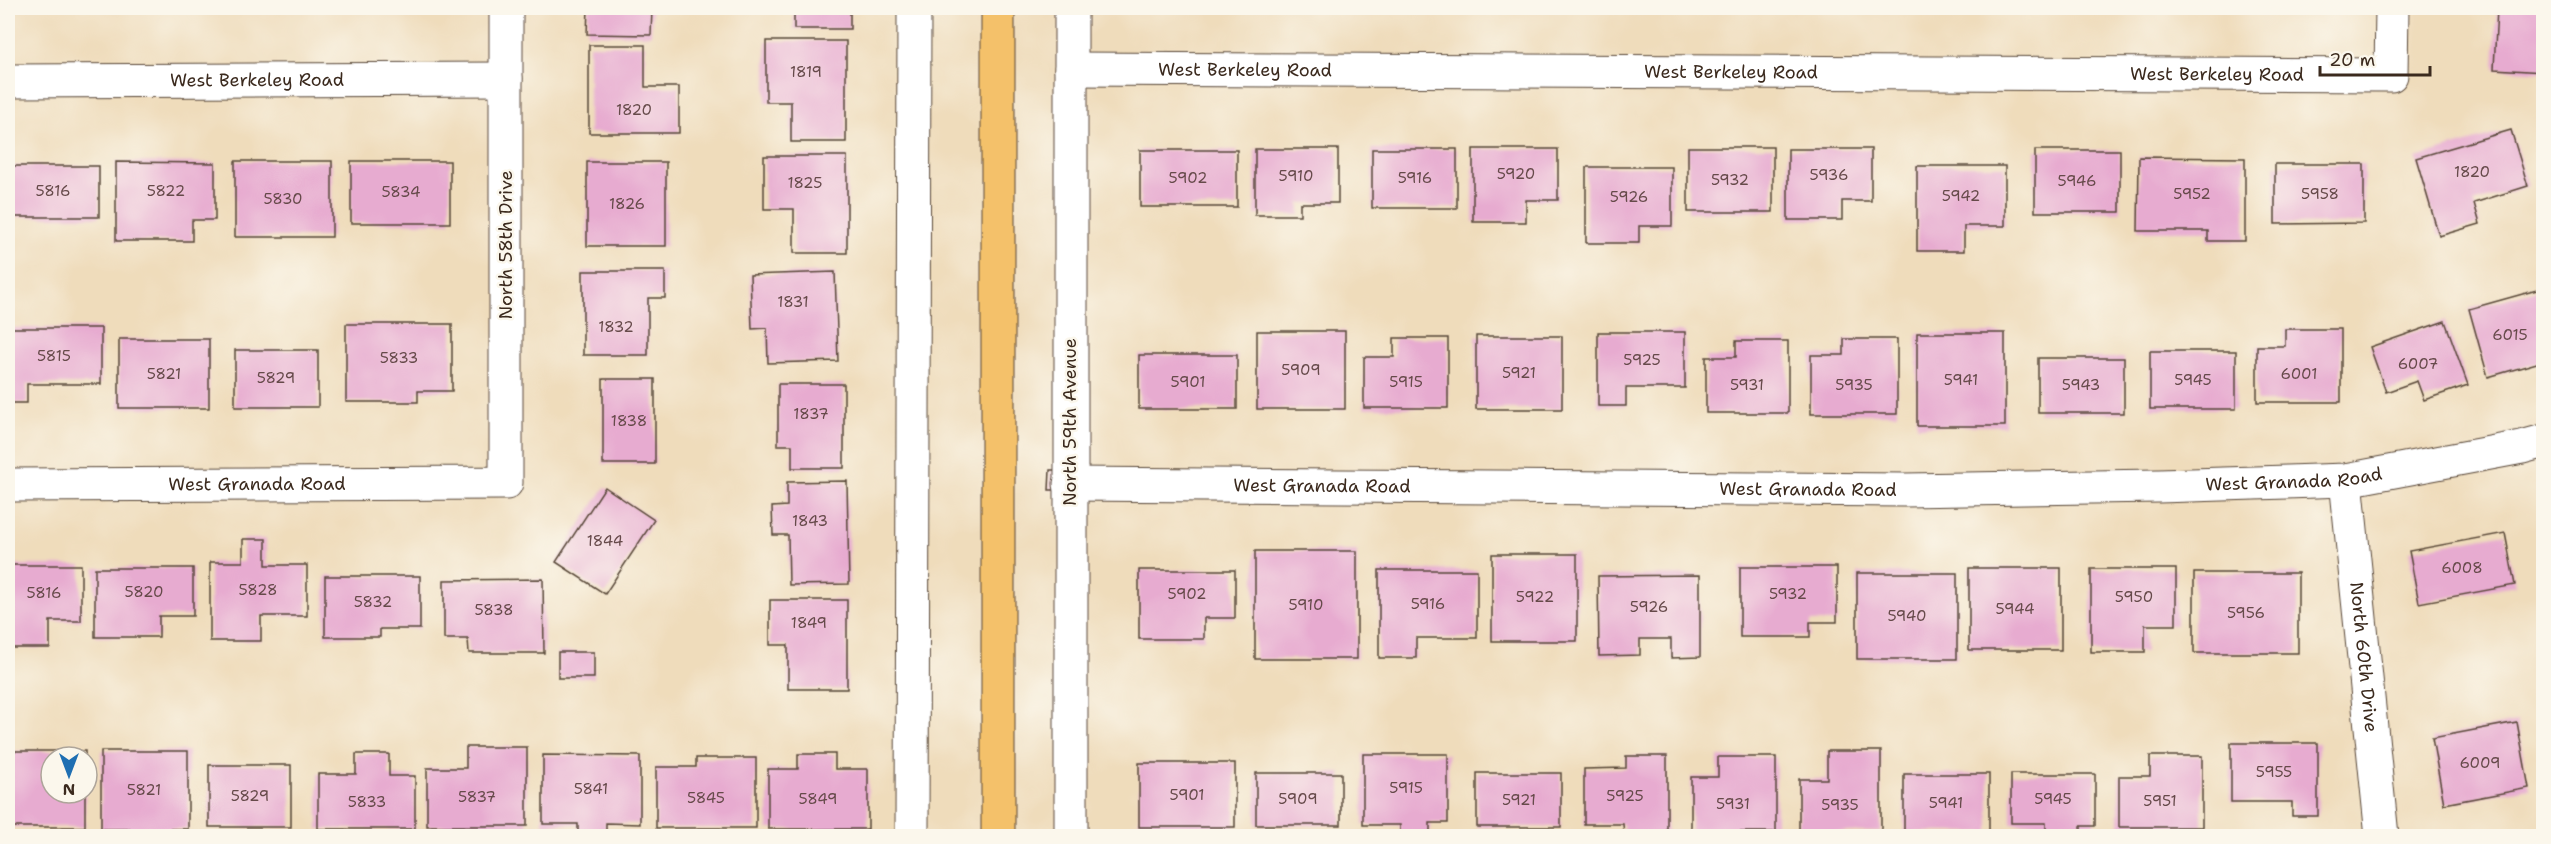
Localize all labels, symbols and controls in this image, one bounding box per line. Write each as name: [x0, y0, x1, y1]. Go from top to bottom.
scale bar: [2320, 39, 2430, 77]
text: 20 m: [2329, 48, 2375, 72]
street label: West Berkeley Road: [1158, 57, 1332, 82]
street label: West Berkeley Road: [1644, 60, 1818, 84]
house number: 1819: [790, 62, 822, 82]
street label: West Berkeley Road: [2130, 62, 2304, 87]
street label: West Berkeley Road: [170, 68, 344, 92]
house number: 1820: [616, 100, 652, 120]
house number: 1820: [2454, 162, 2490, 182]
house number: 5920: [1497, 164, 1535, 184]
house number: 5936: [1810, 165, 1848, 185]
house number: 5910: [1279, 166, 1313, 186]
house number: 5902: [1169, 168, 1207, 188]
house number: 5916: [1398, 168, 1432, 188]
street label: North 58th Drive: [494, 170, 518, 320]
house number: 5932: [1711, 170, 1749, 190]
house number: 5946: [2057, 171, 2097, 191]
house number: 1825: [787, 173, 823, 193]
house number: 5816: [35, 181, 71, 201]
house number: 5822: [147, 181, 185, 201]
house number: 5834: [382, 182, 420, 202]
house number: 5952: [2173, 184, 2211, 204]
house number: 5958: [2301, 184, 2339, 204]
house number: 5942: [1942, 186, 1980, 206]
house number: 5926: [1610, 187, 1648, 207]
house number: 5830: [263, 189, 303, 209]
house number: 1826: [609, 194, 645, 214]
house number: 1831: [777, 292, 809, 312]
house number: 1832: [598, 317, 634, 337]
house number: 6015: [2492, 325, 2528, 345]
street label: North 59th Avenue: [1058, 338, 1082, 506]
house number: 5815: [37, 346, 71, 366]
house number: 5833: [380, 348, 418, 368]
house number: 5925: [1623, 350, 1661, 370]
house number: 6007: [2398, 354, 2438, 374]
house number: 5909: [1281, 360, 1321, 380]
house number: 5921: [1502, 363, 1536, 383]
house number: 5821: [147, 364, 181, 384]
house number: 6001: [2281, 364, 2317, 384]
house number: 5829: [257, 368, 295, 388]
house number: 5941: [1944, 370, 1978, 390]
house number: 5945: [2174, 370, 2212, 390]
house number: 5901: [1170, 372, 1206, 392]
house number: 5915: [1389, 372, 1423, 392]
house number: 5931: [1730, 375, 1764, 395]
house number: 5935: [1835, 375, 1873, 395]
house number: 5943: [2062, 375, 2100, 395]
house number: 1837: [793, 404, 829, 424]
house number: 1838: [611, 411, 647, 431]
street label: West Granada Road: [2205, 461, 2384, 497]
street label: West Granada Road: [168, 472, 346, 496]
street label: West Granada Road: [1233, 473, 1411, 498]
street label: West Granada Road: [1719, 477, 1897, 502]
house number: 1843: [792, 511, 828, 531]
house number: 1844: [587, 531, 623, 551]
house number: 6008: [2441, 558, 2483, 578]
house number: 5828: [239, 580, 277, 600]
street label: North 60th Drive: [2344, 581, 2383, 733]
house number: 5820: [125, 582, 163, 602]
house number: 5816: [26, 583, 62, 603]
house number: 5902: [1168, 584, 1206, 604]
house number: 5932: [1769, 584, 1807, 604]
house number: 5922: [1516, 587, 1554, 607]
house number: 5950: [2115, 587, 2153, 607]
house number: 5832: [354, 592, 392, 612]
house number: 5916: [1411, 594, 1445, 614]
house number: 5910: [1289, 595, 1323, 615]
house number: 5926: [1630, 597, 1668, 617]
house number: 5944: [1996, 599, 2034, 619]
house number: 5838: [474, 600, 514, 620]
house number: 5956: [2227, 603, 2265, 623]
house number: 5940: [1887, 606, 1927, 626]
house number: 1849: [791, 613, 827, 633]
north arrow: [39, 745, 99, 805]
house number: 6009: [2459, 753, 2501, 773]
house number: 5955: [2256, 762, 2292, 782]
house number: 5915: [1389, 778, 1423, 798]
text: N: [63, 779, 75, 800]
house number: 5841: [574, 779, 608, 799]
house number: 5821: [127, 780, 161, 800]
house number: 5901: [1169, 785, 1205, 805]
house number: 5829: [231, 786, 269, 806]
house number: 5925: [1606, 786, 1644, 806]
house number: 5837: [458, 787, 496, 807]
house number: 5845: [687, 788, 725, 808]
house number: 5849: [798, 789, 838, 809]
house number: 5909: [1278, 789, 1318, 809]
house number: 5945: [2034, 789, 2072, 809]
house number: 5921: [1502, 790, 1536, 810]
house number: 5951: [2143, 791, 2177, 811]
house number: 5833: [348, 792, 386, 812]
house number: 5941: [1929, 793, 1963, 813]
house number: 5931: [1716, 794, 1750, 814]
house number: 5935: [1821, 795, 1859, 815]

